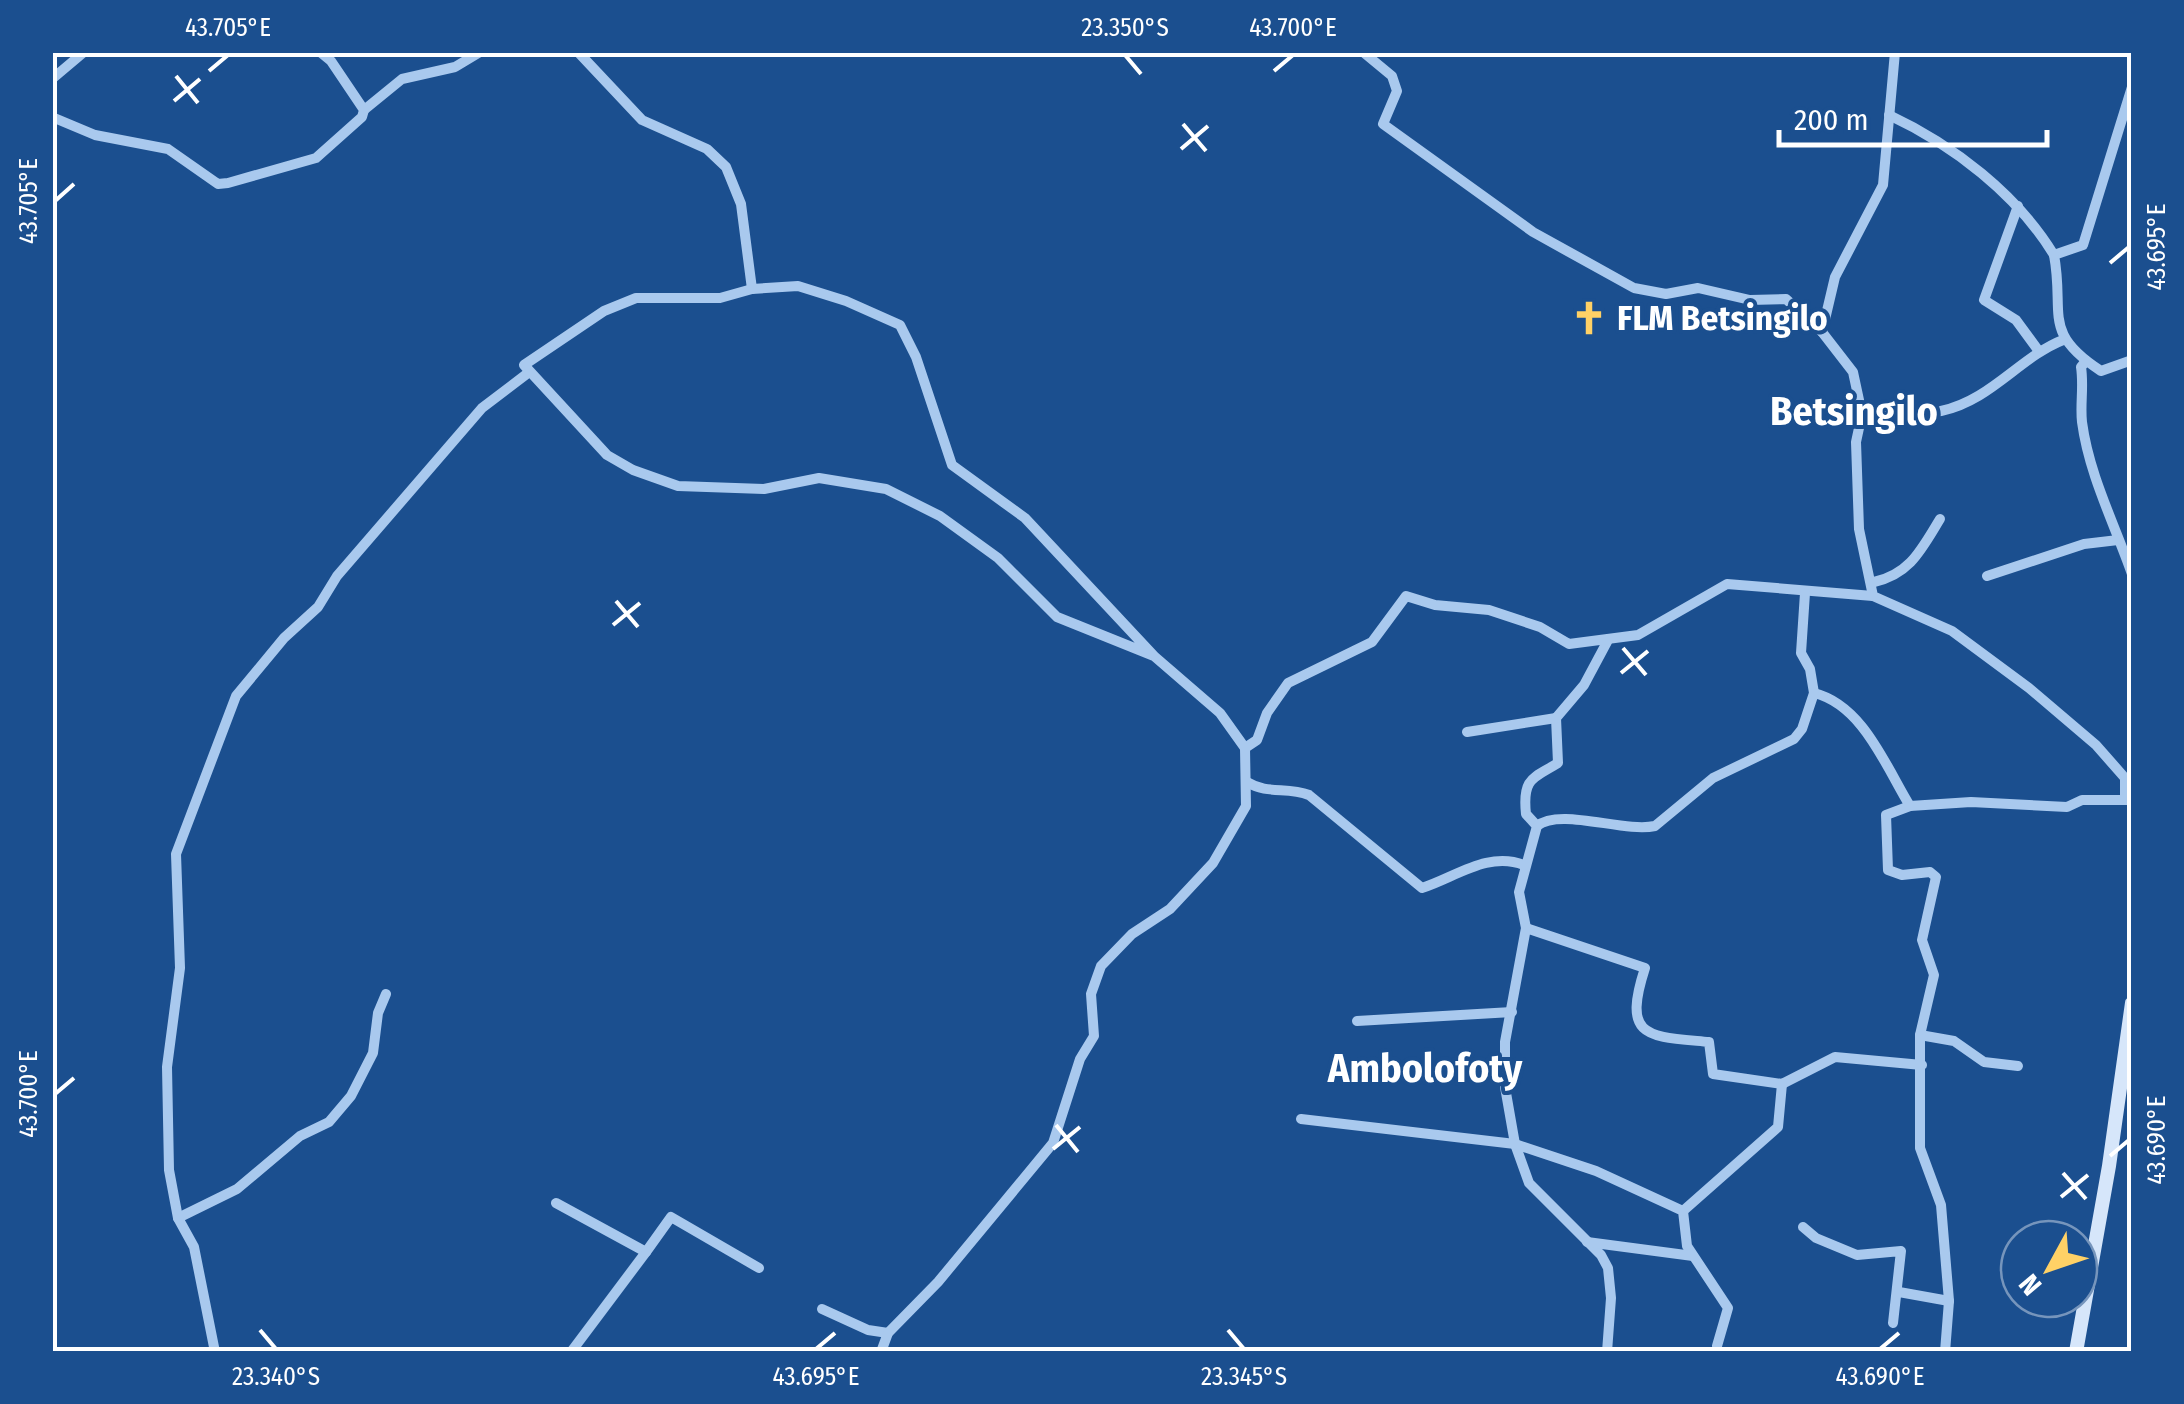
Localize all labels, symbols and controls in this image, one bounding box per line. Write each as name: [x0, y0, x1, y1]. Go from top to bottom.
text: 43.705°E: [185, 13, 271, 43]
text: 23.350°S: [1081, 13, 1169, 43]
text: 43.700°E: [1249, 13, 1337, 43]
scale bar: [1779, 85, 2046, 147]
text: 200 m: [1794, 102, 1869, 138]
text: 43.705°E: [14, 158, 44, 244]
text: 43.695°E: [2142, 204, 2172, 290]
place label: FLM Betsingilo: [1617, 297, 1828, 339]
church icon: FLM Betsingilo: [1570, 299, 1608, 337]
district label: Betsingilo: [1770, 388, 1938, 436]
district label: Ambolofoty: [1327, 1045, 1523, 1093]
text: 43.700°E: [14, 1050, 44, 1138]
text: 43.690°E: [2142, 1096, 2172, 1184]
north arrow: [1999, 1219, 2099, 1319]
text: N: [2012, 1268, 2048, 1302]
text: 23.340°S: [232, 1362, 320, 1392]
text: 43.695°E: [773, 1362, 859, 1392]
text: 23.345°S: [1201, 1362, 1287, 1392]
text: 43.690°E: [1836, 1362, 1924, 1392]

